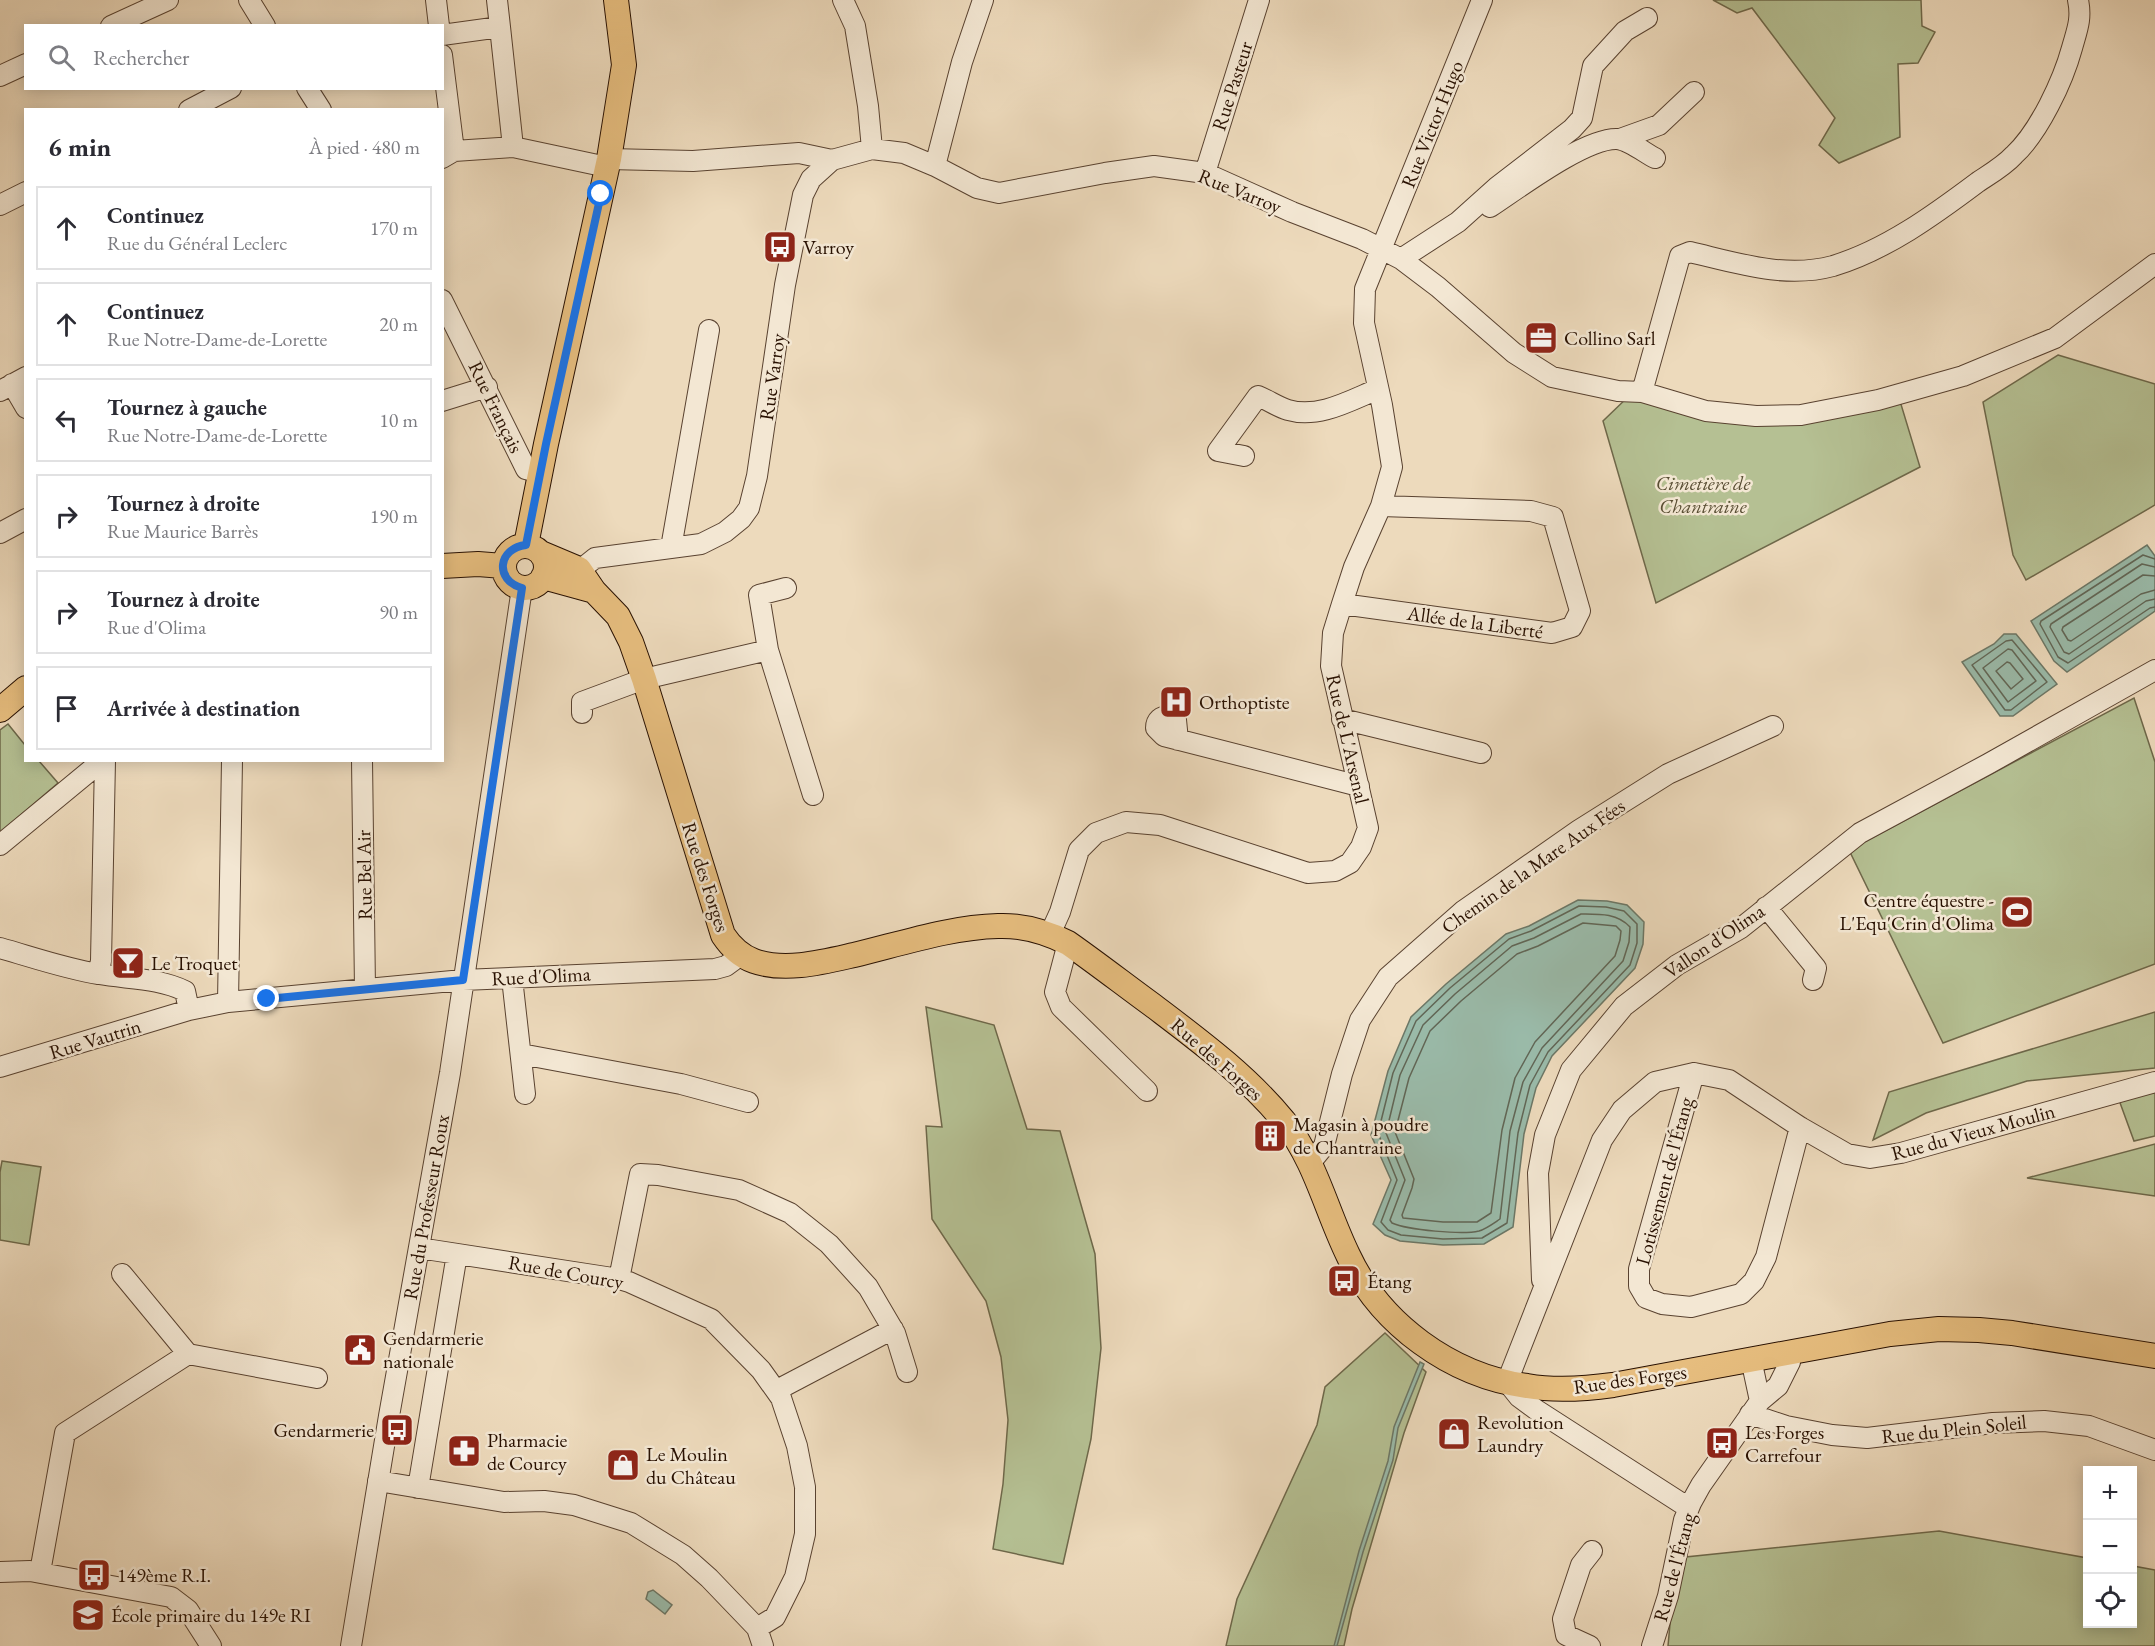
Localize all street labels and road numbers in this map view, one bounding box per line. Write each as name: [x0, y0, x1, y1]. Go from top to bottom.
street label: Rue Pasteur: [1205, 38, 1259, 134]
street label: Rue Victor Hugo: [1395, 57, 1469, 191]
street label: Rue Varroy: [1195, 163, 1286, 220]
street label: Rue Varroy: [753, 332, 791, 422]
street label: Rue Français: [463, 357, 529, 457]
street label: Allée de la Liberté: [1404, 599, 1545, 644]
street label: Rue de L'Arsenal: [1320, 672, 1376, 807]
street label: Chemin de la Mare Aux Fées: [1436, 793, 1630, 939]
street label: Rue des Forges: [676, 819, 736, 935]
street label: Rue Bel Air: [350, 829, 378, 920]
street label: Vallon d'Olima: [1659, 898, 1769, 984]
street label: Rue d'Olima: [491, 960, 591, 992]
street label: Rue des Forges: [1165, 1012, 1269, 1106]
street label: Rue Vautrin: [46, 1013, 145, 1065]
street label: Lotissement de l'Étang: [1629, 1094, 1699, 1268]
street label: Rue du Vieux Moulin: [1888, 1098, 2058, 1166]
street label: Rue du Professeur Roux: [397, 1112, 455, 1302]
street label: Rue de Courcy: [506, 1249, 626, 1295]
street label: Rue des Forges: [1572, 1358, 1688, 1400]
street label: Rue du Plein Soleil: [1880, 1408, 2028, 1450]
street label: Rue de l'Étang: [1647, 1509, 1701, 1624]

